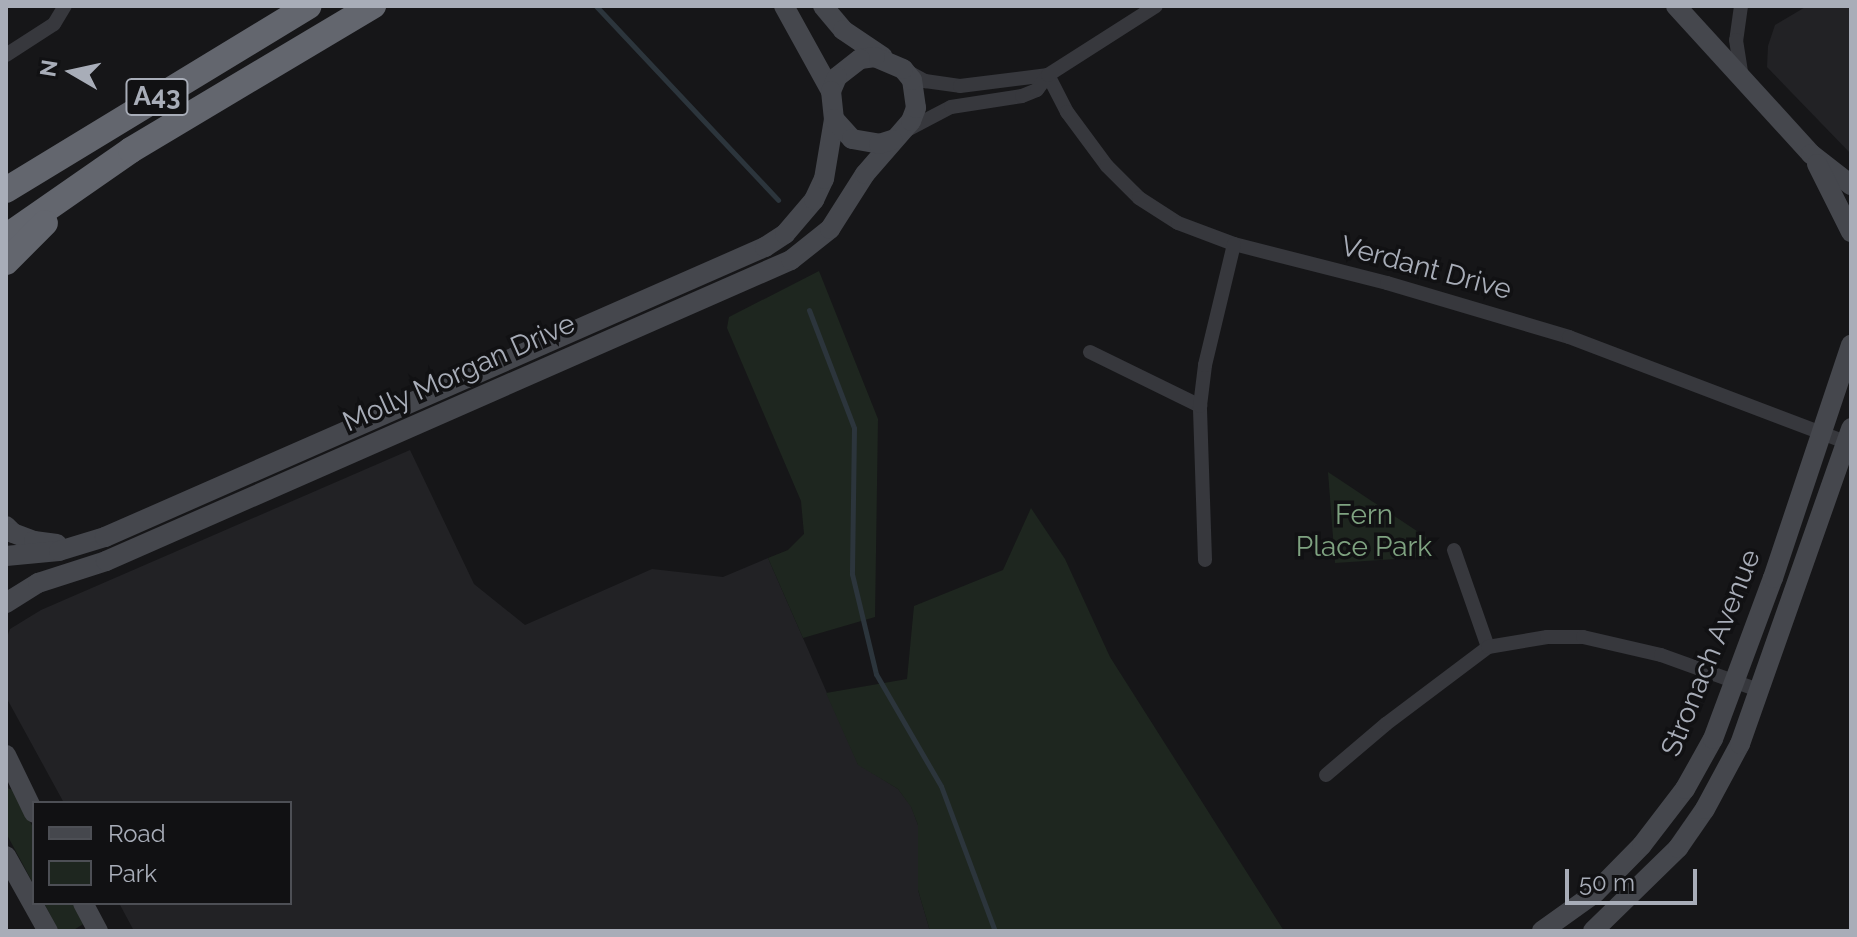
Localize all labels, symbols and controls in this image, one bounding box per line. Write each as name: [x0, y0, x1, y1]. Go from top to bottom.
north arrow: [32, 32, 112, 112]
text: N: [34, 58, 62, 79]
road number: A43: [125, 75, 189, 119]
street label: Verdant Drive: [1337, 229, 1515, 307]
street label: Molly Morgan Drive: [337, 307, 581, 439]
park label: Fern Place Park: [1296, 498, 1432, 564]
street label: Stronach Avenue: [1654, 544, 1768, 762]
legend: [32, 801, 292, 905]
text: Road: [108, 819, 166, 848]
scale bar: [1569, 853, 1701, 903]
text: Park: [108, 859, 157, 888]
text: 50 m: [1579, 868, 1635, 897]

